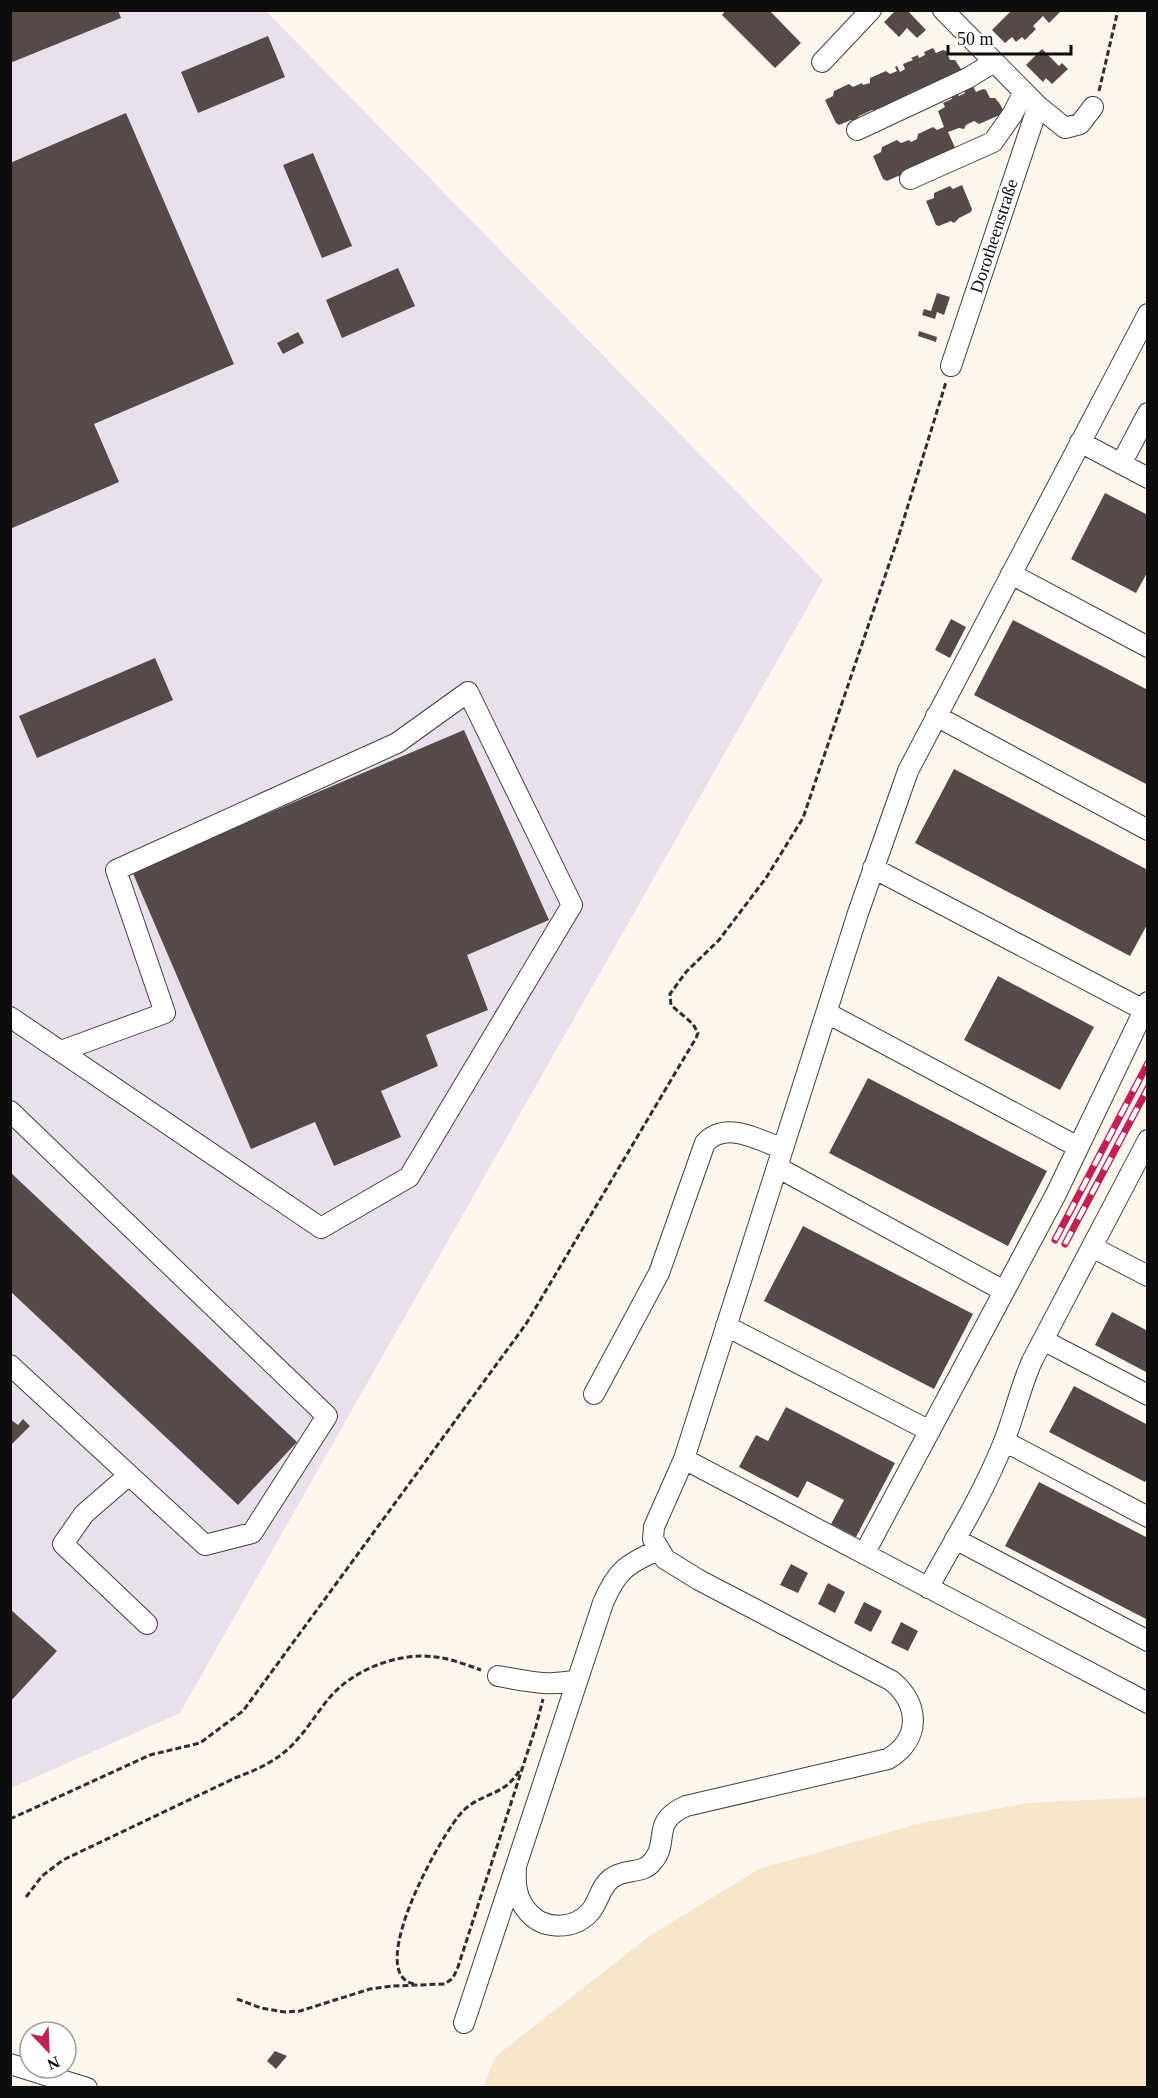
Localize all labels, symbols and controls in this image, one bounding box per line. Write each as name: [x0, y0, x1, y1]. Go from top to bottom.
scale bar: [948, 18, 1071, 56]
text: 50 m: [957, 29, 994, 49]
street label: Dorotheenstraße: [966, 176, 1022, 296]
north arrow: [18, 2020, 78, 2080]
text: N: [45, 2053, 62, 2074]

